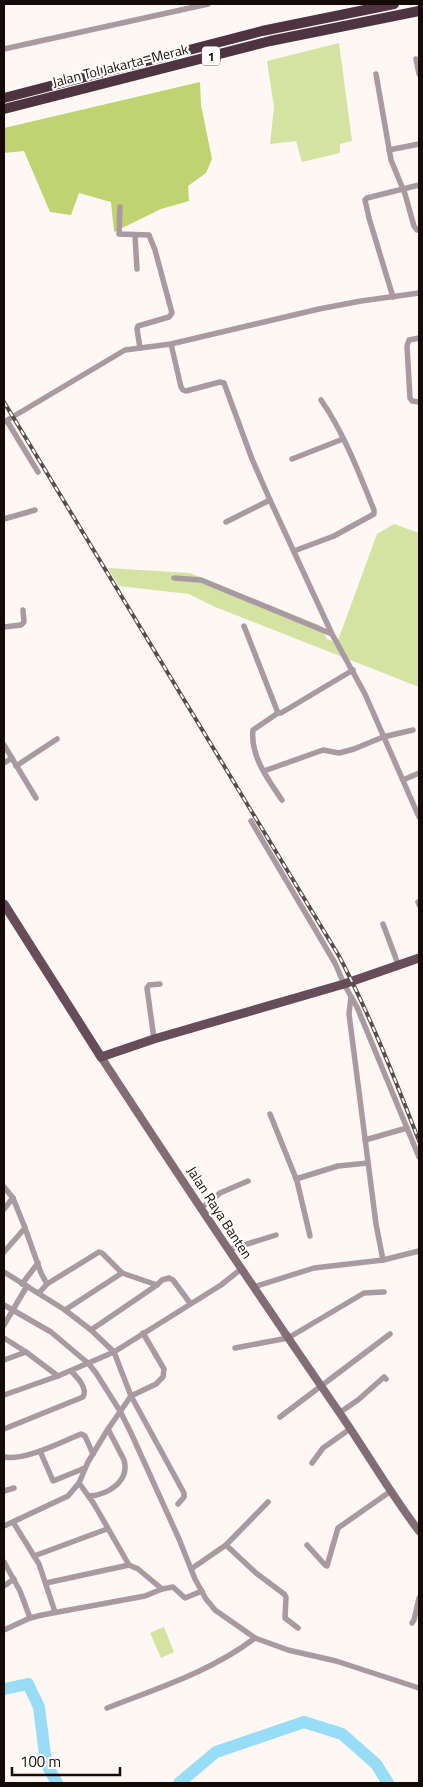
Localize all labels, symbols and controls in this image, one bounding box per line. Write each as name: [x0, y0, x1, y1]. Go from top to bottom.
street label: Jalan Tol Jakarta–Merak: [50, 38, 190, 92]
road number: 1: [202, 46, 220, 66]
street label: Jalan Raya Banten: [182, 1161, 258, 1263]
scale bar: [12, 1744, 120, 1776]
text: 100 m: [20, 1750, 61, 1773]

